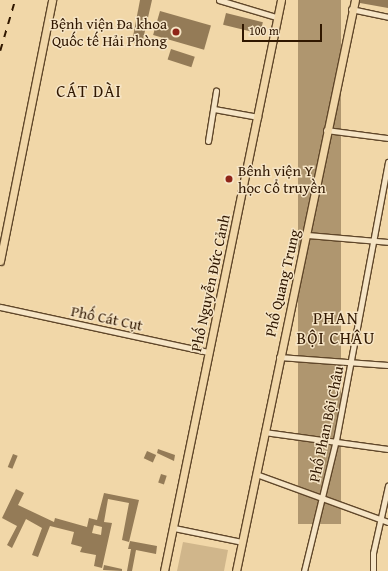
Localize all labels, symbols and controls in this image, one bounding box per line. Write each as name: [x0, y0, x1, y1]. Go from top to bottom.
place label: Bệnh viện Đa khoa Quốc tế Hải Phòng: [51, 14, 167, 49]
scale bar: [244, 16, 324, 42]
text: 100 m: [249, 22, 279, 39]
marker: Bệnh viện Đa khoa Quốc tế Hải Phòng: [170, 26, 182, 38]
district label: CÁT DÀI: [56, 81, 122, 101]
place label: Bênh viện Y học Cổ truyền: [238, 161, 326, 196]
marker: Bênh viện Y học Cổ truyền: [223, 173, 235, 185]
street label: Phố Nguyễn Đức Cảnh: [187, 213, 233, 353]
street label: Phố Quang Trung: [261, 228, 303, 338]
street label: Phố Cát Cụt: [70, 302, 144, 334]
district label: PHAN BỘI CHÂU: [297, 308, 375, 348]
street label: Phố Phan Bội Châu: [305, 364, 347, 484]

